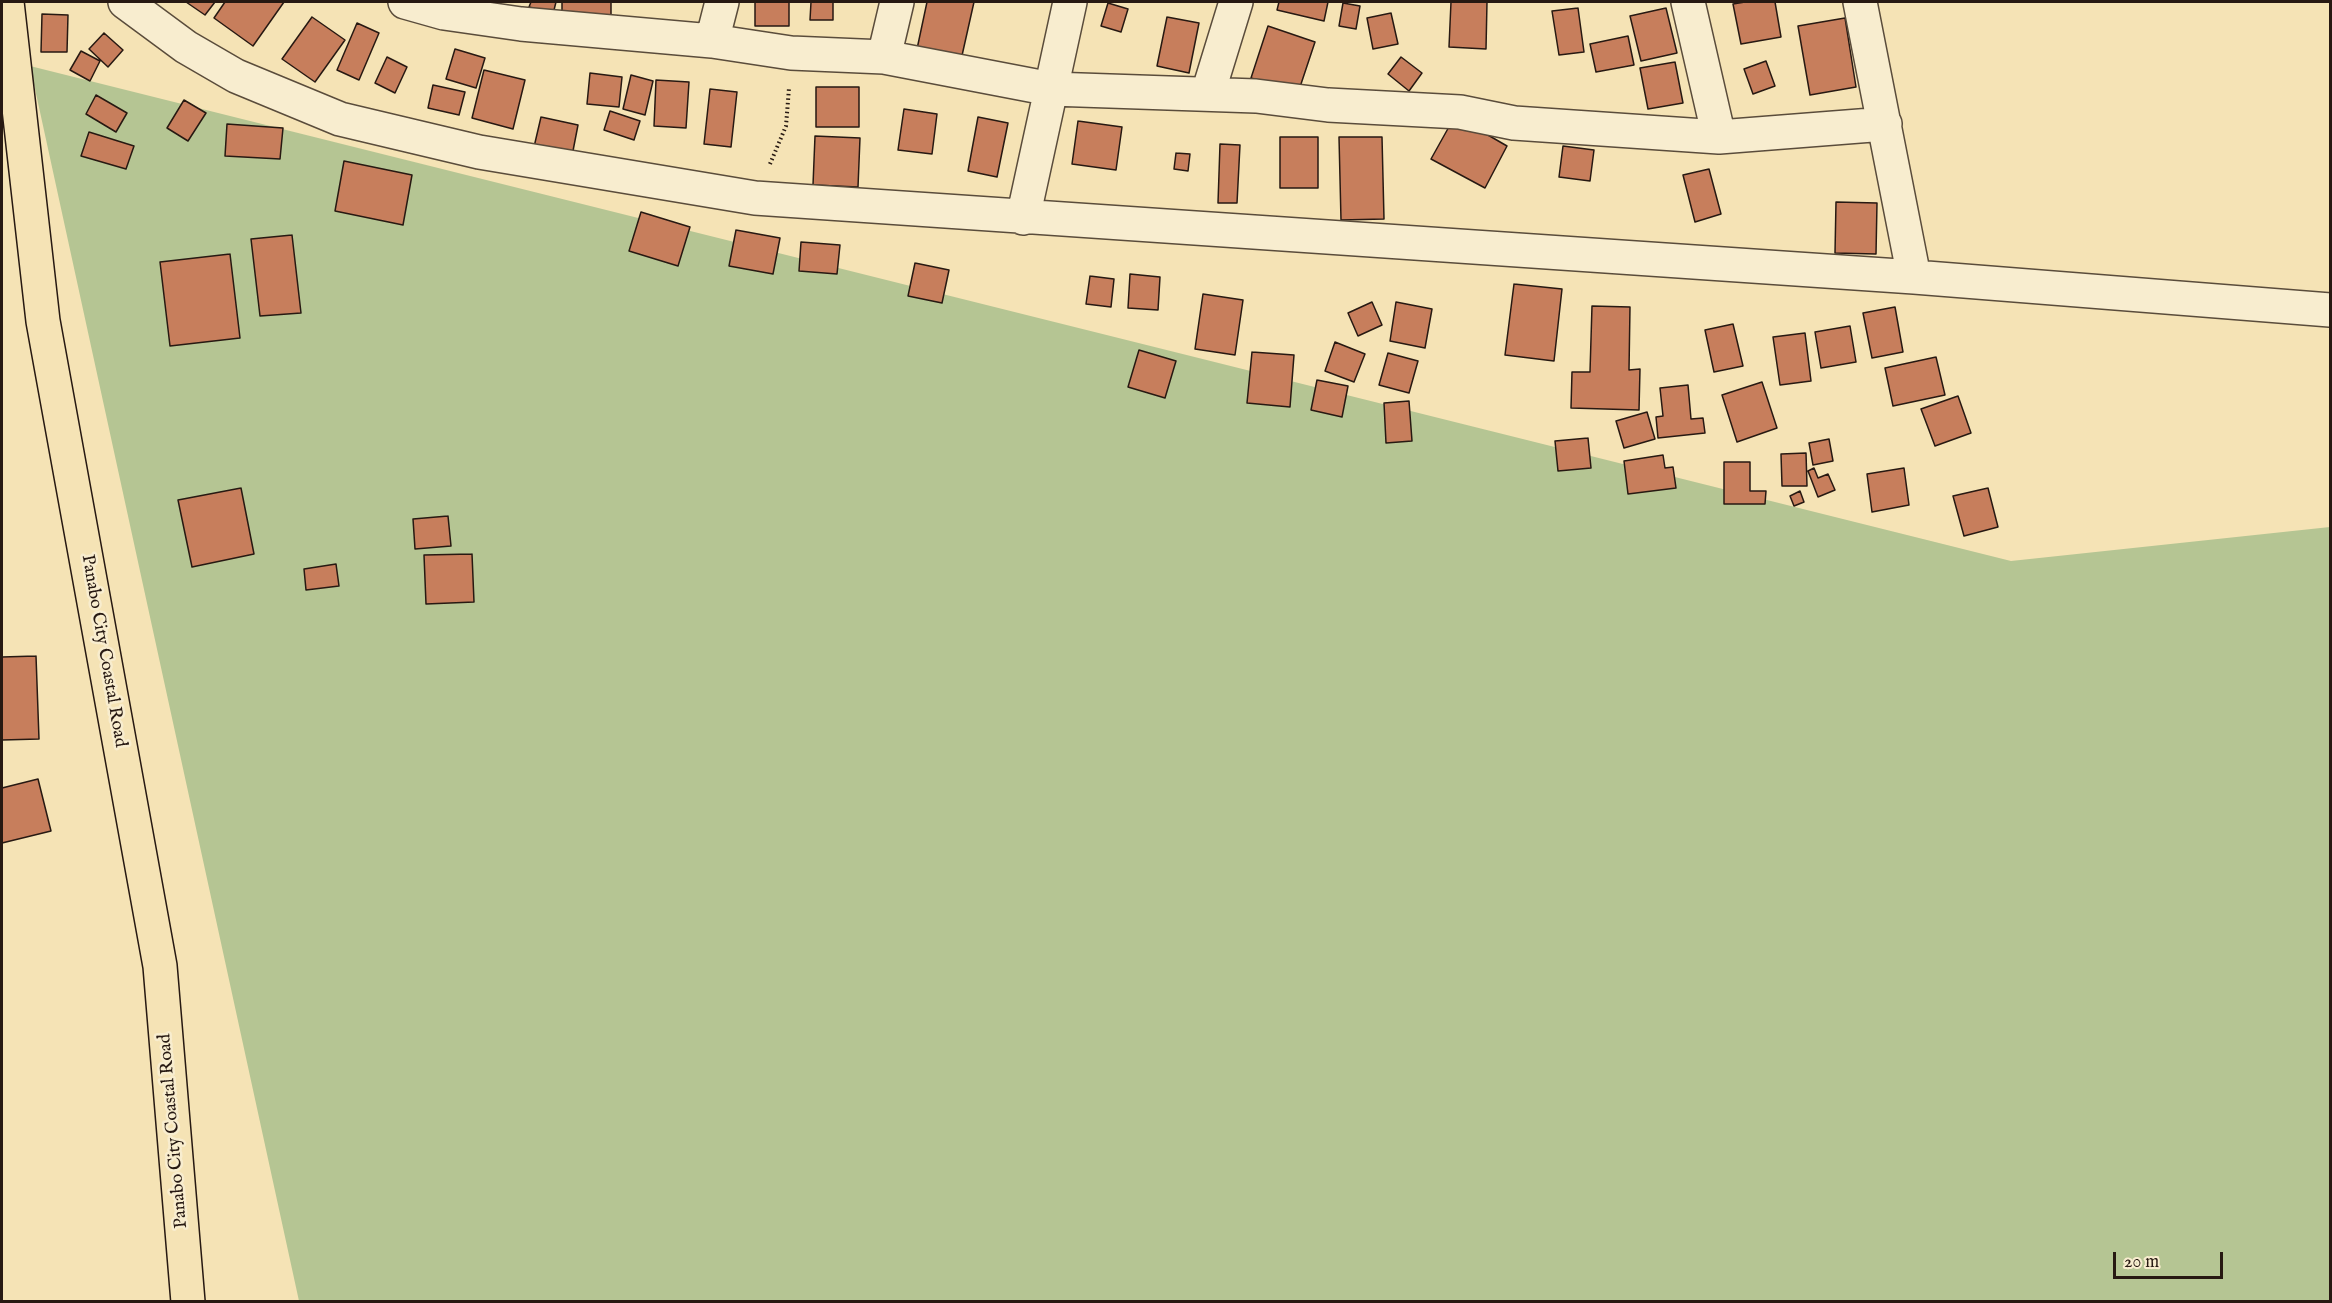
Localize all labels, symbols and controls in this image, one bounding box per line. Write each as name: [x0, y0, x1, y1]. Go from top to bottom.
street label: Panabo City Coastal Road: [75, 553, 131, 749]
street label: Panabo City Coastal Road: [155, 1033, 193, 1229]
scale bar: [2116, 1240, 2226, 1278]
text: 20 m: [2124, 1251, 2159, 1274]

